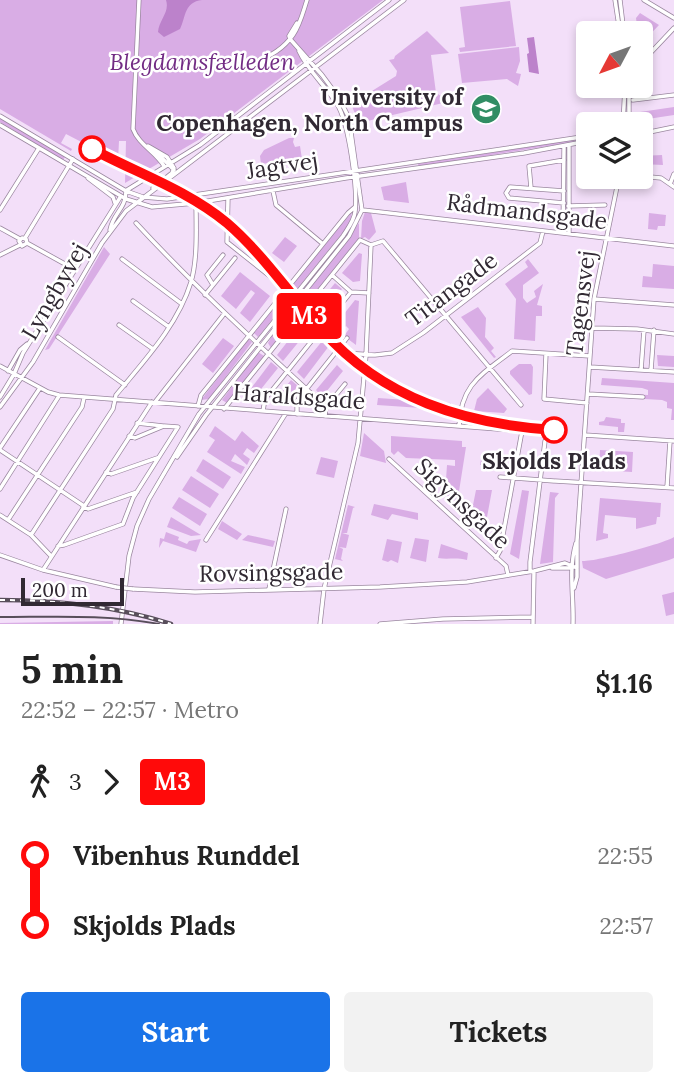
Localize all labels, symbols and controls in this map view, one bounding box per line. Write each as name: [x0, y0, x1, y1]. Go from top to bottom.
north arrow: [576, 21, 653, 98]
map controls: [576, 21, 653, 189]
park label: Blegdamsfælleden: [109, 47, 295, 76]
place label: University of Copenhagen, North Campus: [156, 82, 465, 137]
school or university icon: University of Copenhagen, North Campus: [469, 92, 503, 126]
button: layers: [576, 112, 653, 189]
unlabelled marker: [79, 136, 105, 162]
street label: Jagtvej: [243, 145, 320, 185]
street label: Rådmandsgade: [445, 187, 609, 235]
street label: Lyngbyvej: [15, 237, 93, 345]
street label: Titangade: [400, 245, 502, 333]
street label: Tagensvej: [559, 249, 601, 357]
line badge: M3: [278, 293, 340, 339]
text: M3: [291, 300, 327, 331]
street label: Haraldsgade: [232, 377, 366, 415]
marker: Skjolds Plads: [541, 417, 567, 443]
place label: Skjolds Plads: [482, 446, 626, 475]
street label: Sigynsgade: [409, 451, 517, 555]
street label: Rovsingsgade: [199, 556, 343, 588]
scale bar: [21, 575, 124, 607]
text: 200 m: [32, 578, 88, 602]
text: 5 min: [21, 645, 123, 693]
text: $1.16: [596, 667, 653, 700]
text: 22:52 – 22:57 · Metro: [21, 695, 239, 724]
icon: walk: [21, 763, 59, 801]
icon: forward: [92, 763, 130, 801]
text: M3: [154, 766, 191, 797]
text: 3: [69, 767, 82, 796]
text: Vibenhus Runddel: [73, 839, 300, 872]
text: 22:55: [597, 841, 653, 870]
text: Skjolds Plads: [73, 909, 236, 942]
text: 22:57: [599, 911, 653, 940]
button: Start: [21, 992, 330, 1072]
button: Tickets: [344, 992, 653, 1072]

